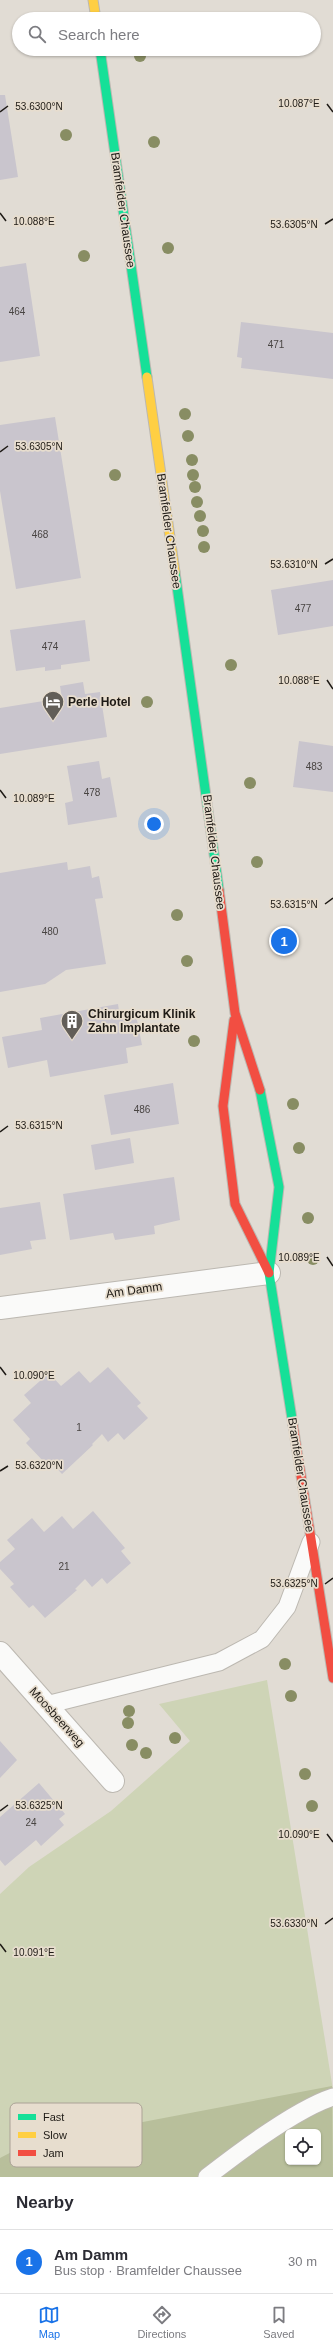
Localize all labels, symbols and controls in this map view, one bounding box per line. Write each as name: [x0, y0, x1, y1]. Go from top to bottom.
search box: [12, 12, 321, 56]
icon: search: [26, 23, 48, 45]
text: Search here: [58, 26, 140, 43]
text: 10.087°E: [278, 98, 320, 109]
text: 53.6300°N: [15, 101, 63, 112]
street label: Bramfelder Chaussee: [108, 152, 138, 269]
text: 10.088°E: [13, 216, 55, 227]
text: 53.6305°N: [270, 219, 318, 230]
house number: 464: [9, 306, 26, 317]
house number: 471: [268, 339, 285, 350]
text: 53.6305°N: [15, 441, 63, 452]
street label: Bramfelder Chaussee: [154, 473, 184, 590]
house number: 468: [32, 529, 49, 540]
text: 53.6310°N: [270, 559, 318, 570]
house number: 477: [295, 603, 312, 614]
house number: 474: [42, 641, 59, 652]
text: 10.088°E: [278, 675, 320, 686]
hotel icon: Perle Hotel: [40, 689, 66, 722]
place label: Perle Hotel: [68, 695, 131, 709]
house number: 483: [306, 761, 323, 772]
house number: 478: [84, 787, 101, 798]
text: 10.089°E: [13, 793, 55, 804]
street label: Bramfelder Chaussee: [200, 794, 228, 911]
your location: [144, 814, 164, 834]
text: 53.6315°N: [270, 899, 318, 910]
house number: 480: [42, 926, 59, 937]
pin: 1: [271, 926, 297, 956]
place label: Chirurgicum Klinik Zahn Implantate: [88, 1007, 196, 1035]
building icon: Chirurgicum Klinik Zahn Implantate: [59, 1008, 85, 1041]
house number: 486: [134, 1104, 151, 1115]
text: 53.6315°N: [15, 1120, 63, 1131]
text: 10.089°E: [278, 1252, 320, 1263]
street label: Am Damm: [105, 1279, 163, 1301]
text: 10.090°E: [13, 1370, 55, 1381]
street label: Bramfelder Chaussee: [285, 1417, 317, 1534]
house number: 1: [76, 1422, 82, 1433]
text: 53.6320°N: [15, 1460, 63, 1471]
house number: 21: [58, 1561, 70, 1572]
text: 53.6325°N: [270, 1578, 318, 1589]
street label: Moosbeerweg: [27, 1684, 87, 1750]
text: 53.6325°N: [15, 1800, 63, 1811]
house number: 24: [25, 1817, 37, 1828]
text: 10.090°E: [278, 1829, 320, 1840]
text: 53.6330°N: [270, 1918, 318, 1929]
text: 10.091°E: [13, 1947, 55, 1958]
legend: [10, 2103, 142, 2167]
text: Fast: [43, 2111, 64, 2123]
text: Slow: [43, 2129, 67, 2141]
map controls: [285, 2129, 321, 2165]
button: locate: [285, 2129, 321, 2165]
text: Jam: [43, 2147, 64, 2159]
text: Nearby: [16, 2193, 74, 2212]
text: Am Damm: [54, 2246, 128, 2263]
text: 1: [25, 2254, 33, 2269]
text: 30 m: [288, 2254, 317, 2269]
text: Bus stop · Bramfelder Chaussee: [54, 2263, 242, 2278]
tab: Map: [38, 2304, 60, 2340]
tab: Directions: [137, 2304, 186, 2340]
tab: Saved: [263, 2304, 294, 2340]

